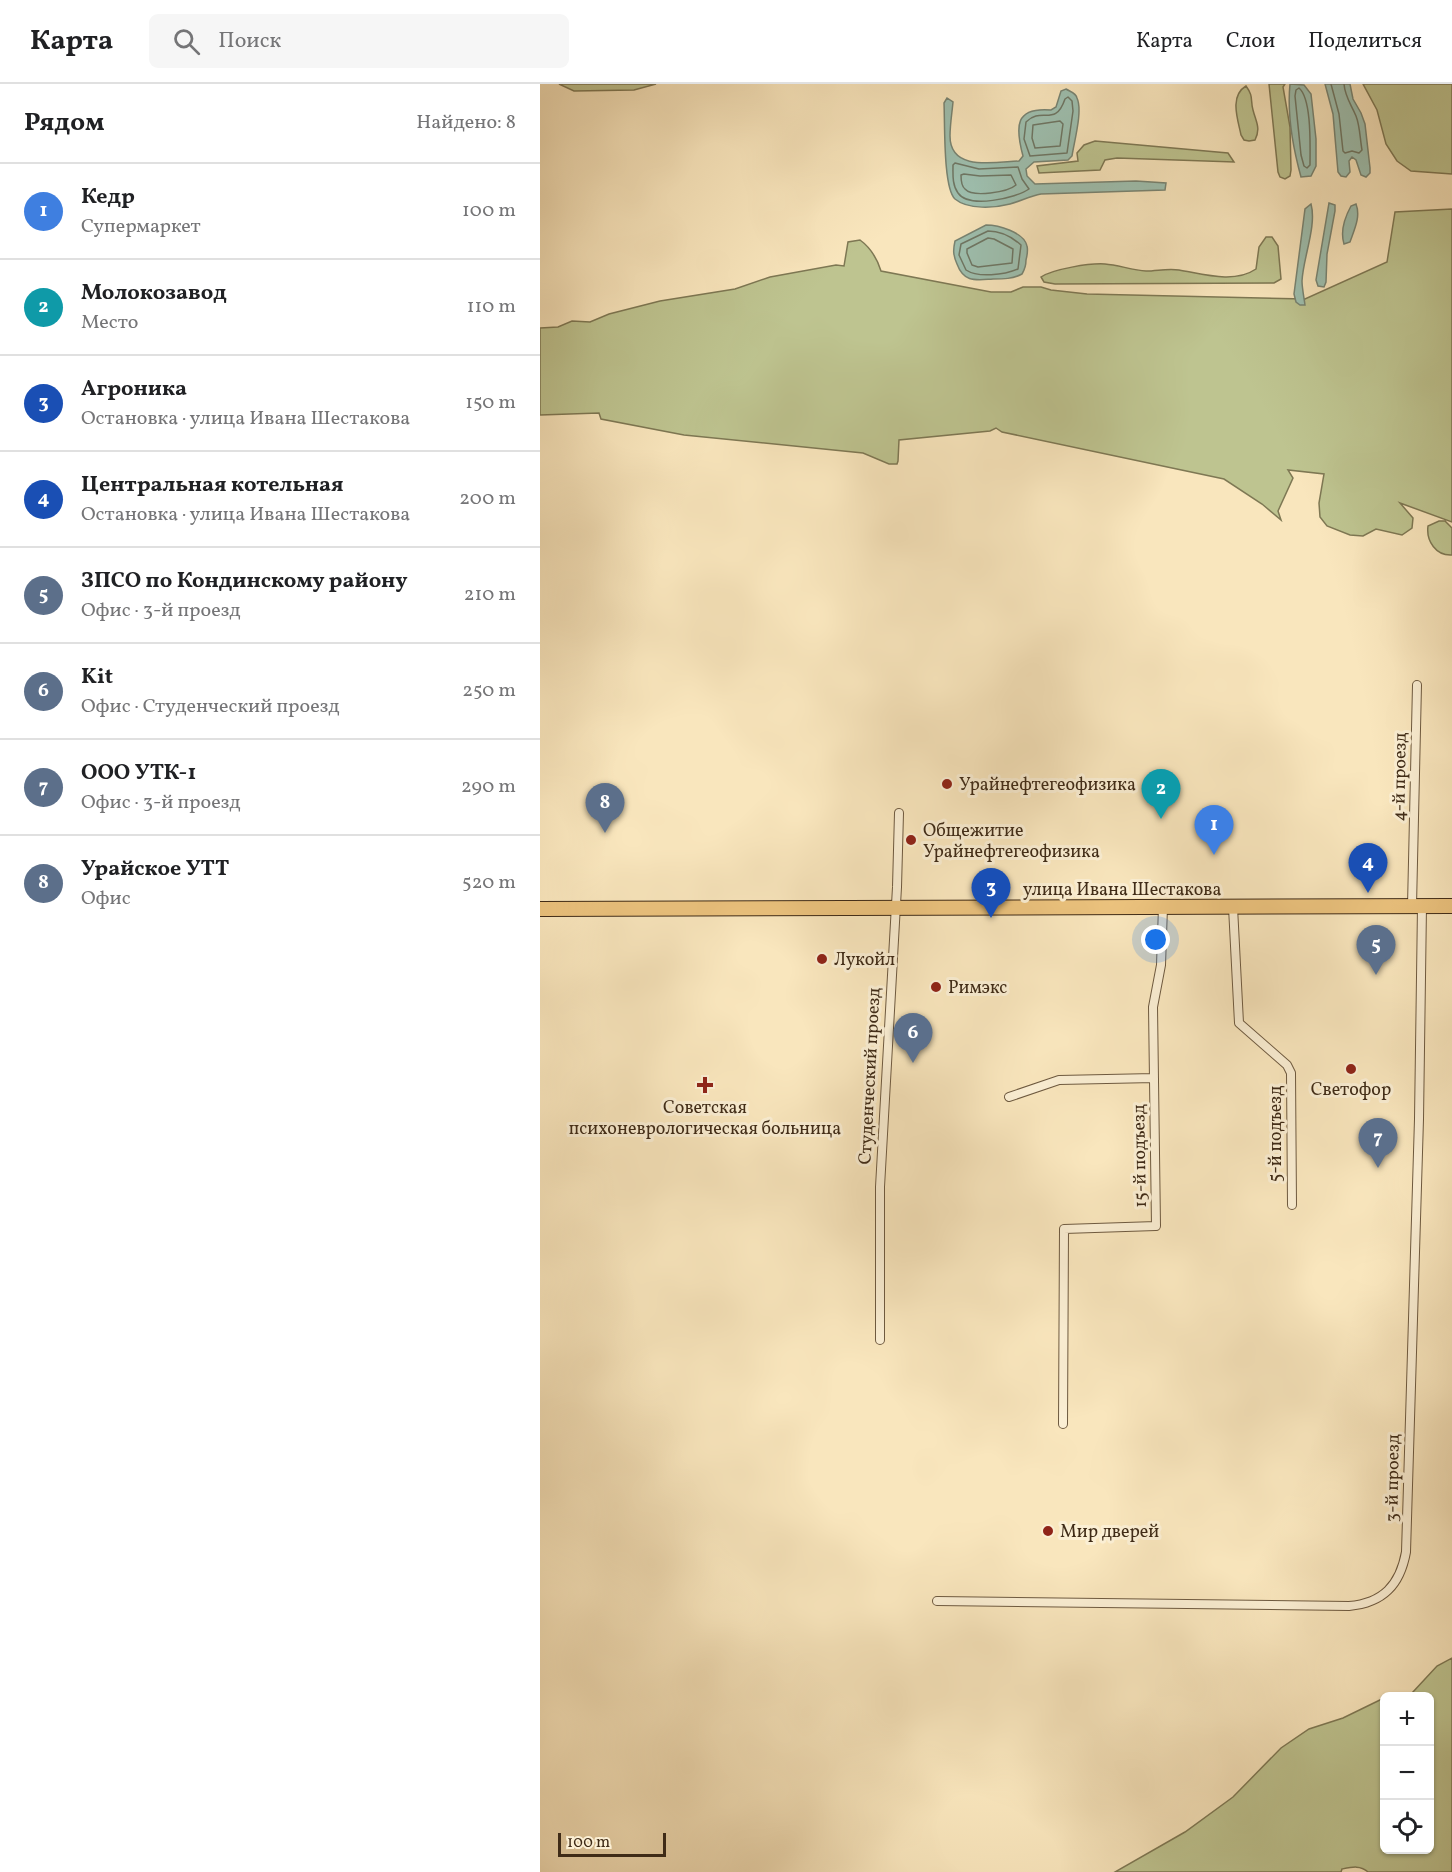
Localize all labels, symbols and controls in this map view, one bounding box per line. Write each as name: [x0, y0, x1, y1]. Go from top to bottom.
search box: [149, 14, 569, 68]
text: Карта: [30, 22, 113, 61]
icon: search: [170, 25, 203, 58]
text: Поиск: [218, 26, 281, 57]
text: Карта: [1136, 27, 1193, 56]
text: Слои: [1226, 27, 1275, 56]
text: Поделиться: [1308, 27, 1422, 56]
text: Рядом: [24, 105, 104, 141]
text: Найдено: 8: [416, 109, 516, 137]
text: Кедр: [81, 182, 135, 213]
text: 1: [39, 197, 48, 225]
text: 100 m: [462, 197, 516, 225]
text: Супермаркет: [81, 213, 201, 241]
text: Молокозавод: [81, 278, 227, 309]
text: 2: [38, 293, 49, 321]
text: 110 m: [467, 293, 516, 321]
text: Место: [81, 309, 138, 337]
text: Агроника: [81, 374, 187, 405]
text: 3: [38, 389, 49, 417]
text: 150 m: [465, 389, 516, 417]
text: Остановка · улица Ивана Шестакова: [81, 405, 410, 433]
text: Центральная котельная: [81, 470, 344, 501]
text: 4: [37, 485, 50, 513]
text: 200 m: [459, 485, 516, 513]
text: Остановка · улица Ивана Шестакова: [81, 501, 410, 529]
text: ЗПСО по Кондинскому району: [81, 566, 408, 597]
text: 5: [39, 581, 48, 609]
text: 210 m: [464, 581, 516, 609]
text: Офис · 3-й проезд: [81, 597, 241, 625]
text: Kit: [81, 662, 113, 693]
text: 6: [38, 677, 49, 705]
text: 250 m: [462, 677, 516, 705]
text: Офис · Студенческий проезд: [81, 693, 340, 721]
street label: 4-й проезд: [1387, 732, 1414, 822]
text: ООО УТК-1: [81, 758, 196, 789]
pin: 2: [1142, 770, 1180, 819]
text: 7: [39, 773, 48, 801]
text: 290 m: [461, 773, 516, 801]
place label: Урайнефтегеофизика: [959, 773, 1136, 798]
marker: Урайнефтегеофизика: [940, 777, 954, 791]
pin: 8: [586, 784, 624, 833]
text: Офис · 3-й проезд: [81, 789, 241, 817]
pin: 1: [1194, 806, 1234, 855]
place label: Общежитие Урайнефтегеофизика: [923, 819, 1100, 865]
marker: Общежитие Урайнефтегеофизика: [904, 833, 918, 847]
pin: 4: [1348, 844, 1388, 893]
text: Урайское УТТ: [81, 854, 229, 885]
pin: 3: [972, 868, 1010, 918]
text: 8: [38, 869, 49, 897]
text: 520 m: [462, 869, 516, 897]
street label: улица Ивана Шестакова: [1023, 878, 1221, 903]
text: Офис: [81, 885, 131, 913]
your location: [1141, 925, 1170, 954]
pin: 5: [1356, 926, 1396, 975]
place label: Лукойл: [834, 948, 895, 973]
marker: Лукойл: [815, 952, 829, 966]
place label: Римэкс: [948, 976, 1007, 1001]
marker: Римэкс: [929, 980, 943, 994]
street label: Студенческий проезд: [853, 987, 888, 1165]
pin: 6: [894, 1014, 932, 1063]
marker: Светофор: [1344, 1062, 1358, 1076]
marker: Советская психоневрологическая больница: [696, 1076, 714, 1094]
place label: Светофор: [1311, 1078, 1391, 1103]
street label: 5-й подъезд: [1264, 1086, 1289, 1182]
place label: Советская психоневрологическая больница: [569, 1096, 841, 1142]
street label: 15-й подъезд: [1127, 1104, 1154, 1208]
pin: 7: [1358, 1118, 1398, 1168]
street label: 3-й проезд: [1380, 1434, 1407, 1522]
place label: Мир дверей: [1060, 1520, 1159, 1545]
marker: Мир дверей: [1041, 1524, 1055, 1538]
map controls: [1380, 1692, 1434, 1854]
button: +: [1380, 1692, 1434, 1746]
button: −: [1380, 1746, 1434, 1800]
button: locate: [1380, 1800, 1434, 1854]
scale bar: [558, 1830, 666, 1858]
text: 100 m: [567, 1832, 610, 1854]

